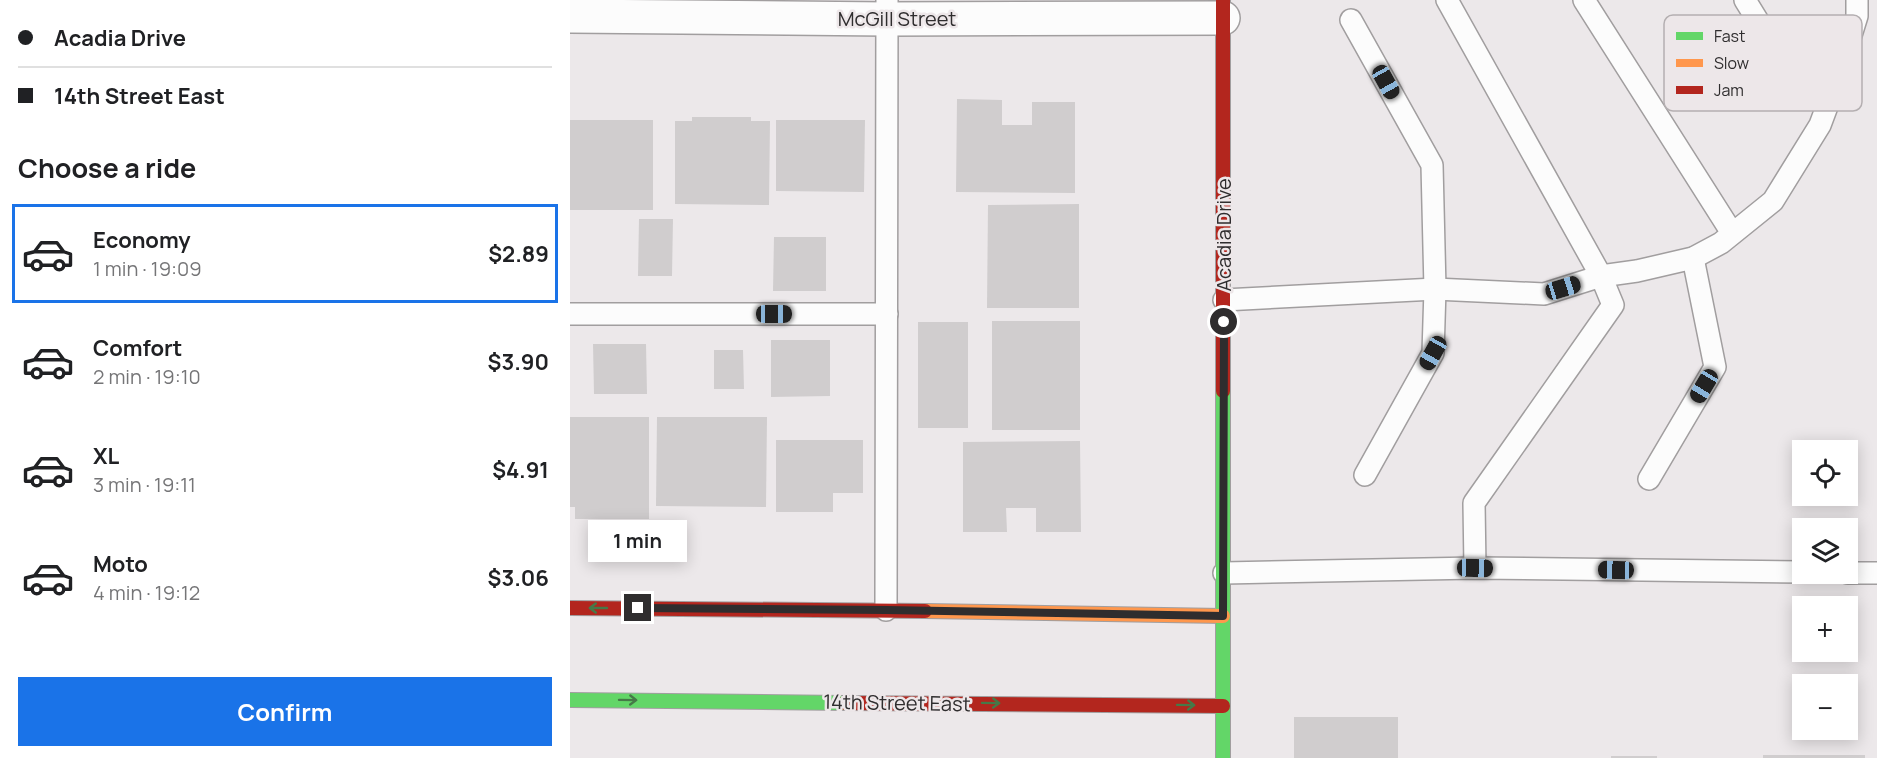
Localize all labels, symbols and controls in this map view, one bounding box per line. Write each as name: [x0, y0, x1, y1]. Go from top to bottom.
street label: McGill Street: [838, 5, 956, 32]
legend: [1664, 15, 1862, 111]
text: Acadia Drive: [54, 23, 186, 53]
text: Fast: [1714, 25, 1745, 47]
text: Slow: [1714, 52, 1749, 74]
car: [1369, 62, 1403, 102]
text: Jam: [1714, 79, 1744, 101]
text: 14th Street East: [54, 81, 225, 111]
text: Choose a ride: [18, 149, 196, 186]
street label: Acadia Drive: [1210, 178, 1237, 292]
text: Economy: [93, 225, 191, 255]
icon: car: [21, 227, 75, 281]
text: $2.89: [488, 239, 549, 269]
text: 1 min · 19:09: [93, 255, 202, 282]
car: [1543, 274, 1583, 302]
car: [756, 305, 792, 323]
route start: [1210, 308, 1237, 335]
text: Comfort: [93, 333, 182, 363]
car: [1416, 333, 1450, 373]
icon: car: [21, 335, 75, 389]
text: $3.90: [488, 347, 549, 377]
text: 2 min · 19:10: [93, 363, 201, 390]
car: [1687, 366, 1721, 406]
map controls: [1792, 440, 1858, 740]
button: locate: [1792, 440, 1858, 506]
text: XL: [93, 441, 119, 471]
icon: car: [21, 443, 75, 497]
text: $4.91: [492, 455, 549, 485]
text: 3 min · 19:11: [93, 471, 196, 498]
button: layers: [1792, 518, 1858, 584]
callout: 1 min: [589, 521, 688, 563]
text: 1 min: [613, 527, 662, 554]
text: Moto: [93, 549, 148, 579]
icon: car: [21, 551, 75, 605]
car: [1457, 559, 1493, 577]
car: [1598, 561, 1634, 579]
text: $3.06: [488, 563, 549, 593]
text: 4 min · 19:12: [93, 579, 200, 606]
route end: [624, 594, 651, 621]
button: +: [1792, 596, 1858, 662]
one-way arrow: [588, 602, 608, 614]
button: −: [1792, 674, 1858, 740]
button: Confirm: [18, 677, 552, 746]
street label: 14th Street East: [823, 688, 971, 717]
one-way arrow: [618, 694, 638, 706]
one-way arrow: [981, 698, 1001, 709]
one-way arrow: [1176, 699, 1196, 711]

